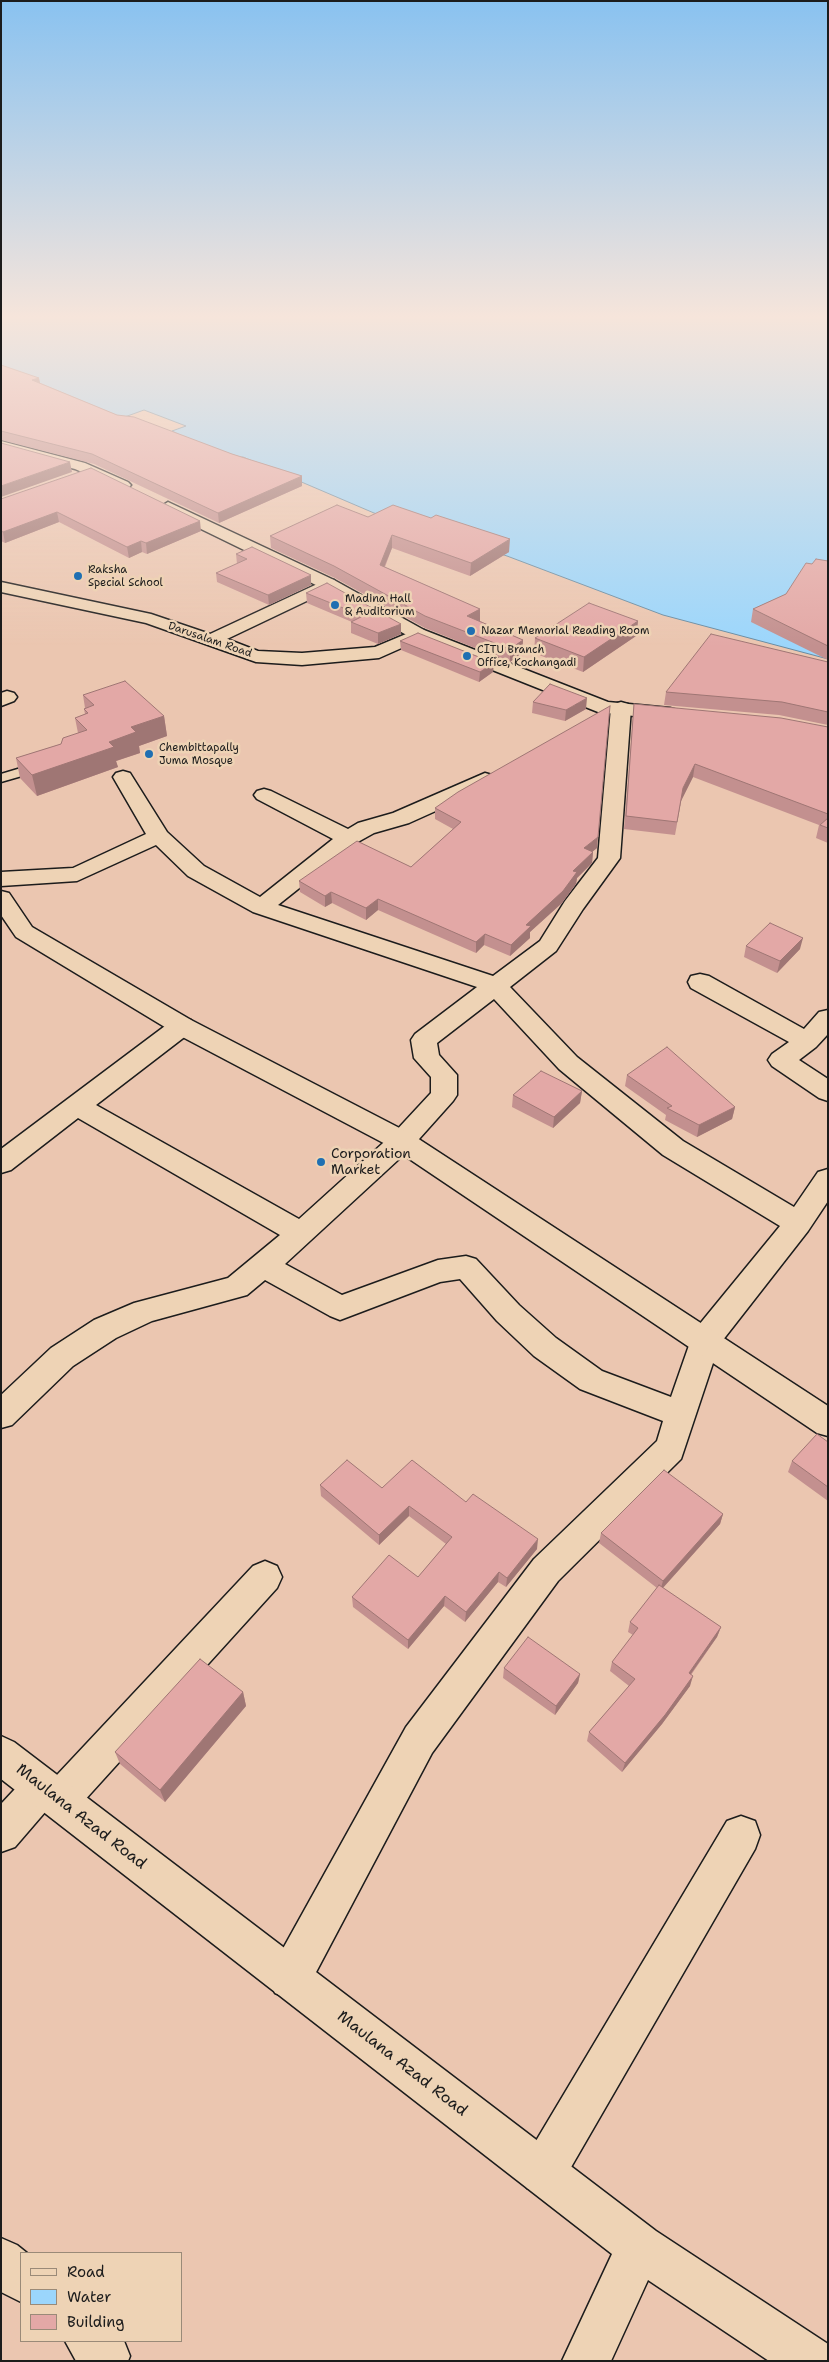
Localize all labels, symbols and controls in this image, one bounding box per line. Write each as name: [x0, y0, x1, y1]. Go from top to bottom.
place label: Raksha Special School: [88, 563, 163, 589]
marker: Raksha Special School: [72, 570, 84, 582]
place label: Madina Hall & Auditorium: [345, 592, 414, 618]
marker: Madina Hall & Auditorium: [329, 599, 341, 611]
street label: Darusalam Road: [166, 619, 254, 661]
place label: Nazar Memorial Reading Room: [481, 624, 649, 638]
marker: Nazar Memorial Reading Room: [465, 625, 477, 637]
place label: CITU Branch Office, Kochangadi: [477, 643, 576, 669]
marker: CITU Branch Office, Kochangadi: [461, 650, 473, 662]
place label: Chembittapally Juma Mosque: [159, 741, 239, 767]
marker: Chembittapally Juma Mosque: [143, 748, 155, 760]
place label: Corporation Market: [331, 1146, 411, 1178]
marker: Corporation Market: [315, 1156, 327, 1168]
street label: Maulana Azad Road: [12, 1760, 150, 1874]
street label: Maulana Azad Road: [333, 2007, 471, 2121]
legend: [20, 2252, 182, 2342]
text: Road: [67, 2262, 105, 2282]
text: Water: [67, 2287, 111, 2307]
text: Building: [67, 2312, 124, 2332]

